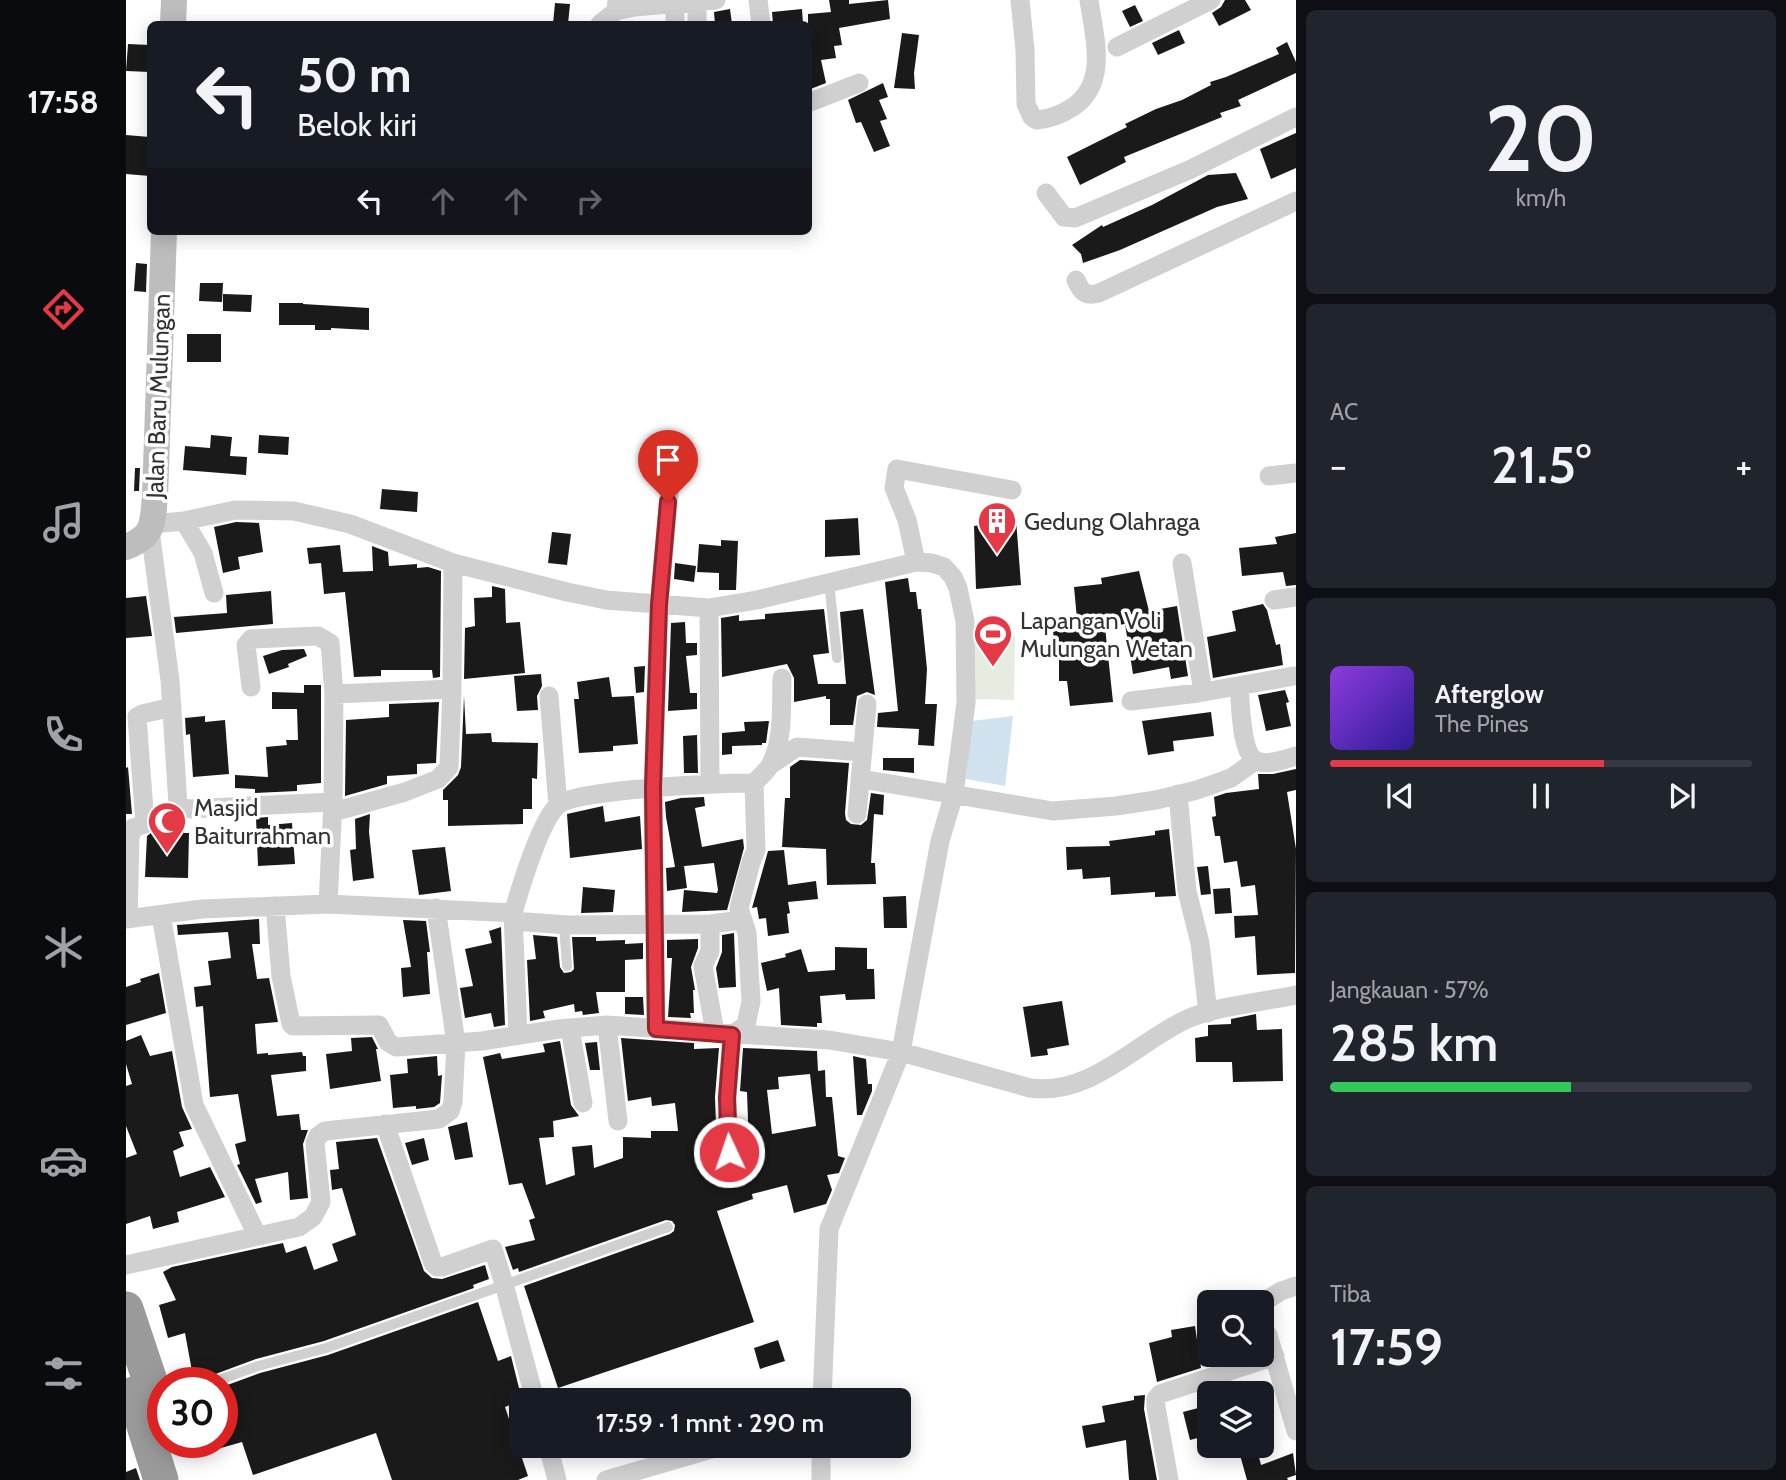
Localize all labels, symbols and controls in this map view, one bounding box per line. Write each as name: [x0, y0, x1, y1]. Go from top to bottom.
text: 50 m: [297, 45, 412, 104]
icon: left: [182, 49, 273, 140]
text: 17:58: [27, 82, 99, 121]
text: 20: [1485, 83, 1597, 194]
text: Belok kiri: [297, 105, 417, 144]
icon: left: [351, 182, 389, 220]
icon: ahead: [424, 182, 462, 220]
icon: ahead: [497, 182, 535, 220]
icon: right: [570, 182, 608, 220]
text: km/h: [1516, 184, 1566, 212]
icon: directions: [39, 285, 88, 334]
street label: Jalan Baru Mulungan: [140, 293, 176, 500]
text: AC: [1330, 398, 1358, 426]
pin: [638, 430, 698, 502]
text: 21.5°: [1491, 433, 1591, 496]
icon: arrive: [649, 441, 687, 479]
text: −: [1330, 442, 1347, 489]
text: +: [1735, 442, 1752, 489]
icon: music: [39, 498, 88, 547]
building icon: Gedung Olahraga: [976, 500, 1018, 555]
place label: Gedung Olahraga: [1024, 507, 1200, 536]
place label: Lapangan Voli Mulungan Wetan: [1020, 606, 1193, 663]
sports icon: Lapangan Voli Mulungan Wetan: [972, 613, 1014, 668]
text: Afterglow: [1435, 678, 1544, 710]
icon: phone: [39, 710, 88, 759]
text: The Pines: [1435, 710, 1529, 738]
icon: previous: [1381, 777, 1419, 815]
icon: pause: [1522, 777, 1560, 815]
icon: next: [1663, 777, 1701, 815]
place label: Masjid Baiturrahman: [194, 793, 331, 850]
mosque icon: Masjid Baiturrahman: [146, 800, 188, 855]
icon: climate: [39, 923, 88, 972]
text: Jangkauan · 57%: [1330, 976, 1489, 1004]
text: 285 km: [1330, 1011, 1498, 1074]
position arrow: [692, 1115, 766, 1189]
icon: car: [39, 1136, 88, 1185]
text: Tiba: [1330, 1280, 1371, 1308]
map controls: [1197, 1290, 1274, 1458]
button: search: [1197, 1290, 1274, 1367]
text: 17:59: [1330, 1315, 1443, 1378]
icon: filters: [39, 1349, 88, 1398]
speed limit sign: 30: [147, 1367, 238, 1458]
button: layers: [1197, 1381, 1274, 1458]
text: 17:59 · 1 mnt · 290 m: [596, 1407, 824, 1439]

